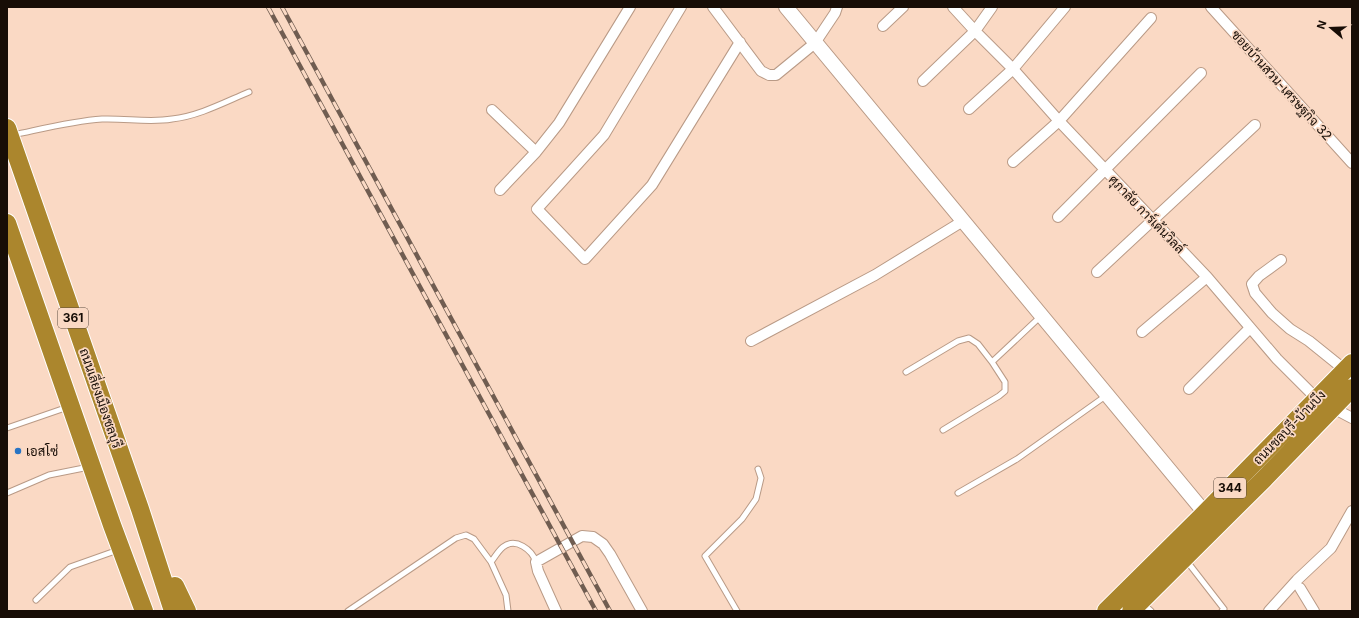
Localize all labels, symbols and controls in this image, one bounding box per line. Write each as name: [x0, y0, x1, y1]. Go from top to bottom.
north arrow: [1311, 8, 1351, 48]
text: N: [1314, 18, 1330, 31]
street label: ซอยบ้านสวน-เศรษฐกิจ 32: [1228, 26, 1336, 144]
street label: ศุภาลัย การ์เด้นวิลล์: [1104, 171, 1189, 258]
road number: 361: [58, 308, 88, 328]
street label: ถนนเลี่ยงเมืองชลบุรี: [75, 345, 129, 451]
street label: ถนนชลบุรี-บ้านบึง: [1249, 386, 1330, 469]
place label: เอสโซ่: [26, 443, 58, 459]
marker: เอสโซ่: [13, 446, 23, 456]
road number: 344: [1214, 478, 1246, 498]

